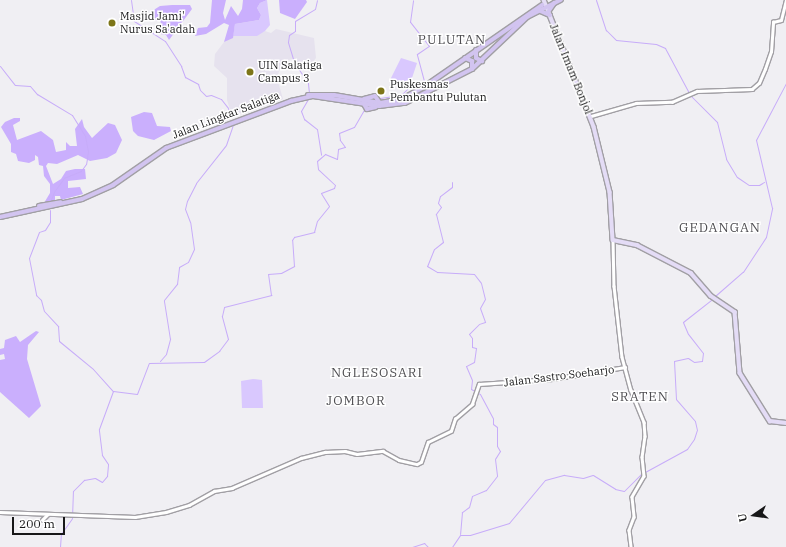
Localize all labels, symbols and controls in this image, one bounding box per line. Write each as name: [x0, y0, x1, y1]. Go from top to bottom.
place label: Masjid Jami' Nurus Sa'adah: [120, 10, 195, 36]
marker: Masjid Jami' Nurus Sa'adah: [107, 18, 117, 28]
street label: Jalan Imam Bonjol: [547, 22, 595, 116]
district label: PULUTAN: [418, 32, 486, 48]
place label: UIN Salatiga Campus 3: [258, 59, 322, 85]
marker: UIN Salatiga Campus 3: [245, 67, 255, 77]
place label: Puskesmas Pembantu Pulutan: [390, 78, 487, 104]
marker: Puskesmas Pembantu Pulutan: [375, 85, 387, 97]
street label: Jalan Lingkar Salatiga: [171, 88, 281, 142]
district label: GEDANGAN: [679, 220, 761, 236]
street label: Jalan Sastro Soeharjo: [503, 363, 615, 389]
district label: NGLESOSARI: [331, 365, 423, 381]
district label: SRATEN: [611, 389, 669, 405]
district label: JOMBOR: [326, 393, 386, 409]
north arrow: [734, 495, 774, 535]
scale bar: [14, 509, 67, 535]
text: U: [735, 512, 750, 523]
text: 200 m: [19, 516, 55, 531]

